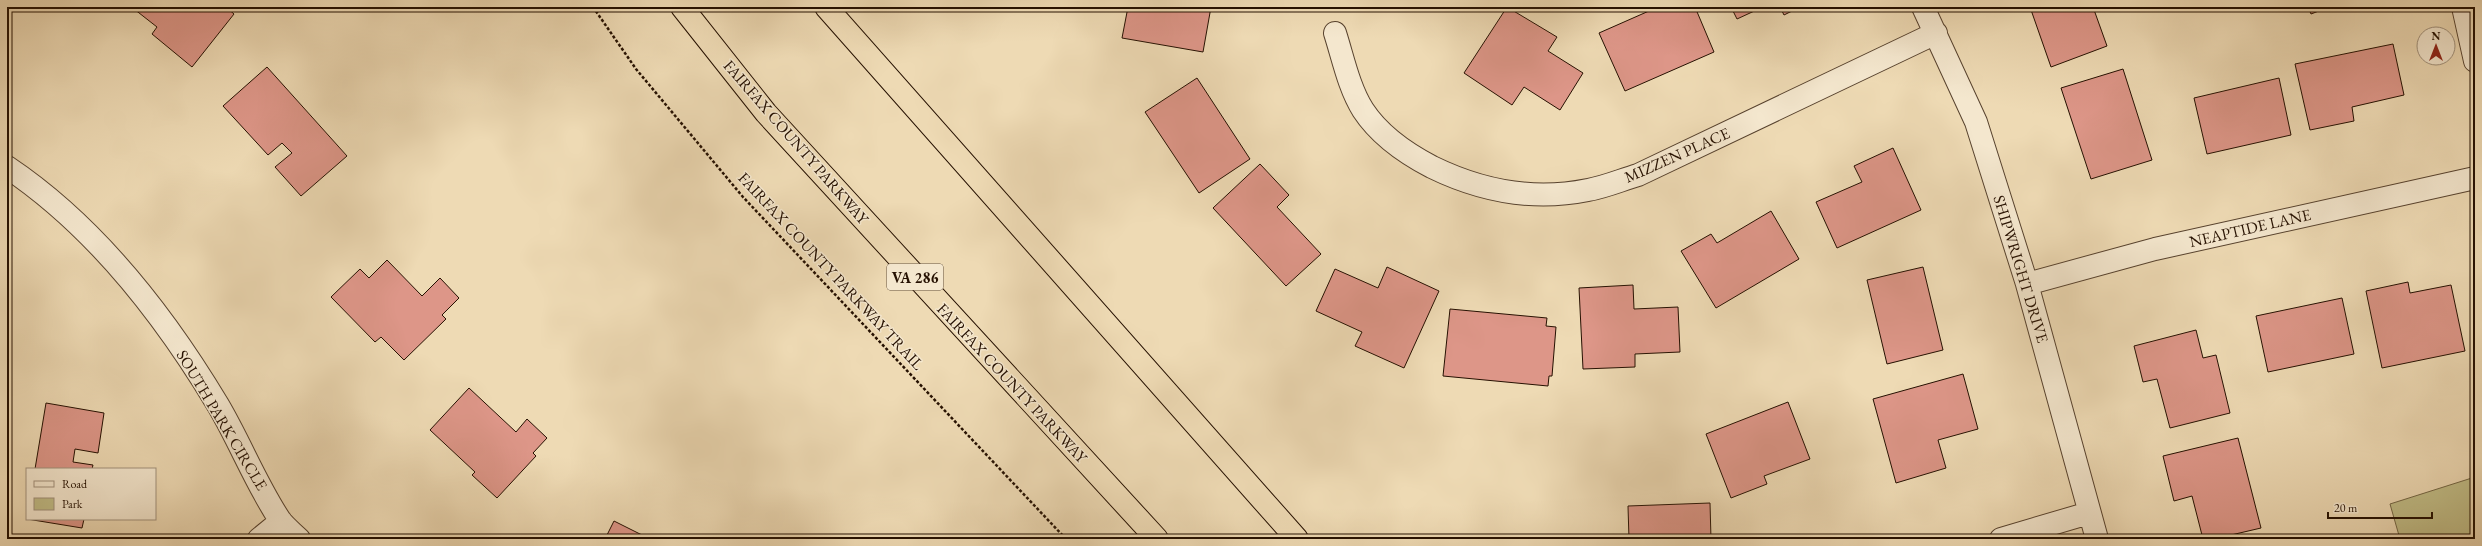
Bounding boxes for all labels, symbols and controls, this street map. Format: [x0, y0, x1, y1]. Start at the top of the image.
north arrow [2416, 26, 2456, 66]
text: N [2432, 29, 2441, 43]
street label: FAIRFAX COUNTY PARKWAY [719, 55, 874, 229]
street label: MIZZEN PLACE [1621, 122, 1733, 188]
street label: FAIRFAX COUNTY PARKWAY TRAIL [734, 168, 929, 375]
street label: SHIPWRIGHT DRIVE [1989, 193, 2053, 345]
street label: NEAPTIDE LANE [2187, 204, 2313, 252]
road number: VA 286 [887, 264, 943, 290]
street label: FAIRFAX COUNTY PARKWAY [932, 299, 1092, 468]
street label: SOUTH PARK CIRCLE [172, 346, 272, 494]
legend [26, 468, 156, 520]
text: Road [62, 476, 88, 492]
scale bar [2328, 494, 2432, 520]
text: Park [62, 496, 83, 512]
text: 20 m [2334, 500, 2358, 516]

